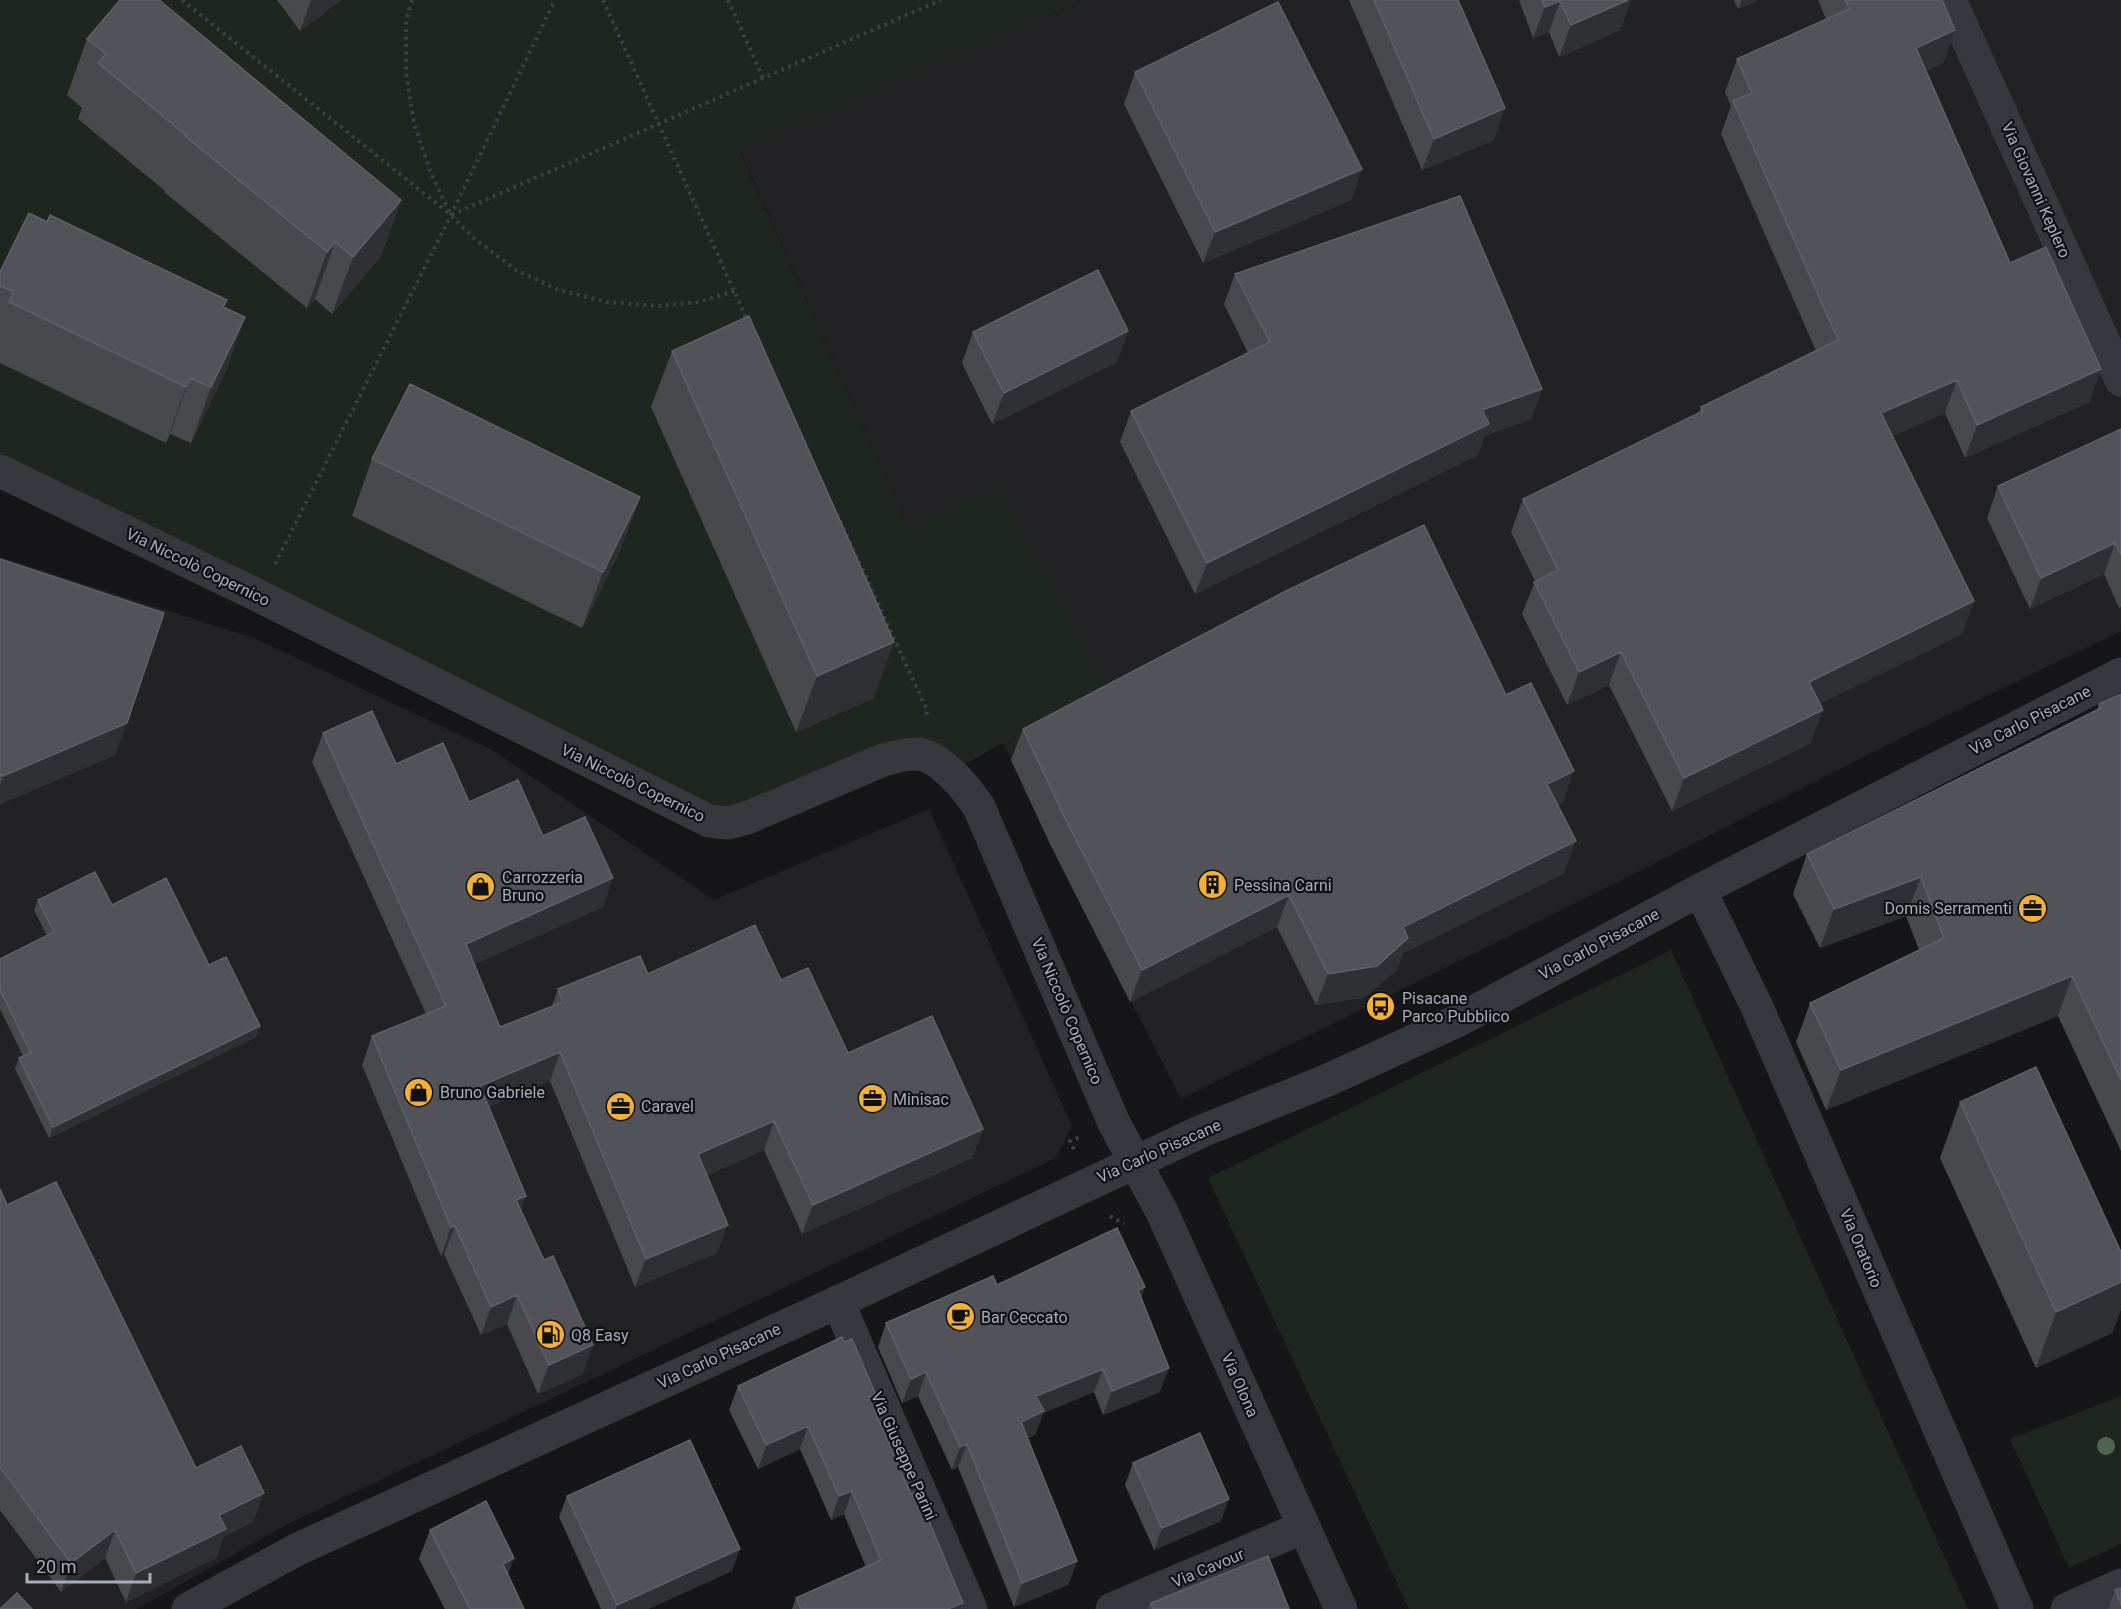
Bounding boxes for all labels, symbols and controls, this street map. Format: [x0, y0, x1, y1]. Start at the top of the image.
street label: Via Giovanni Keplero [1998, 119, 2074, 261]
street label: Via Niccolò Copernico [123, 524, 273, 610]
street label: Via Carlo Pisacane [1966, 681, 2094, 759]
street label: Via Niccolò Copernico [558, 740, 708, 826]
place label: Carrozzeria Bruno [502, 868, 583, 905]
building icon: Pessina Carni [1197, 869, 1229, 901]
shop icon: Carrozzeria Bruno [465, 870, 497, 902]
place label: Pessina Carni [1234, 876, 1332, 895]
office icon: Domis Serramenti [2017, 892, 2049, 924]
place label: Domis Serramenti [1885, 899, 2012, 918]
street label: Via Carlo Pisacane [1536, 904, 1662, 984]
street label: Via Niccolò Copernico [1027, 935, 1107, 1087]
place label: Pisacane Parco Pubblico [1402, 989, 1510, 1026]
bus stop icon: Pisacane Parco Pubblico [1365, 991, 1397, 1023]
shop icon: Bruno Gabriele [403, 1076, 435, 1108]
place label: Bruno Gabriele [440, 1083, 545, 1102]
office icon: Minisac [856, 1083, 888, 1115]
office icon: Caravel [604, 1090, 636, 1122]
place label: Minisac [893, 1090, 949, 1109]
place label: Caravel [641, 1097, 694, 1116]
street label: Via Carlo Pisacane [1094, 1115, 1224, 1187]
street label: Via Oratorio [1836, 1206, 1886, 1290]
cafe icon: Bar Ceccato [944, 1301, 976, 1333]
place label: Bar Ceccato [981, 1308, 1068, 1327]
fuel station icon: Q8 Easy [534, 1319, 566, 1351]
street label: Via Carlo Pisacane [654, 1319, 784, 1393]
place label: Q8 Easy [571, 1326, 629, 1345]
street label: Via Olona [1217, 1350, 1263, 1420]
street label: Via Giuseppe Parini [867, 1389, 941, 1523]
street label: Via Cavour [1169, 1544, 1248, 1592]
scale bar [27, 1546, 150, 1584]
text: 20 m [36, 1556, 76, 1577]

